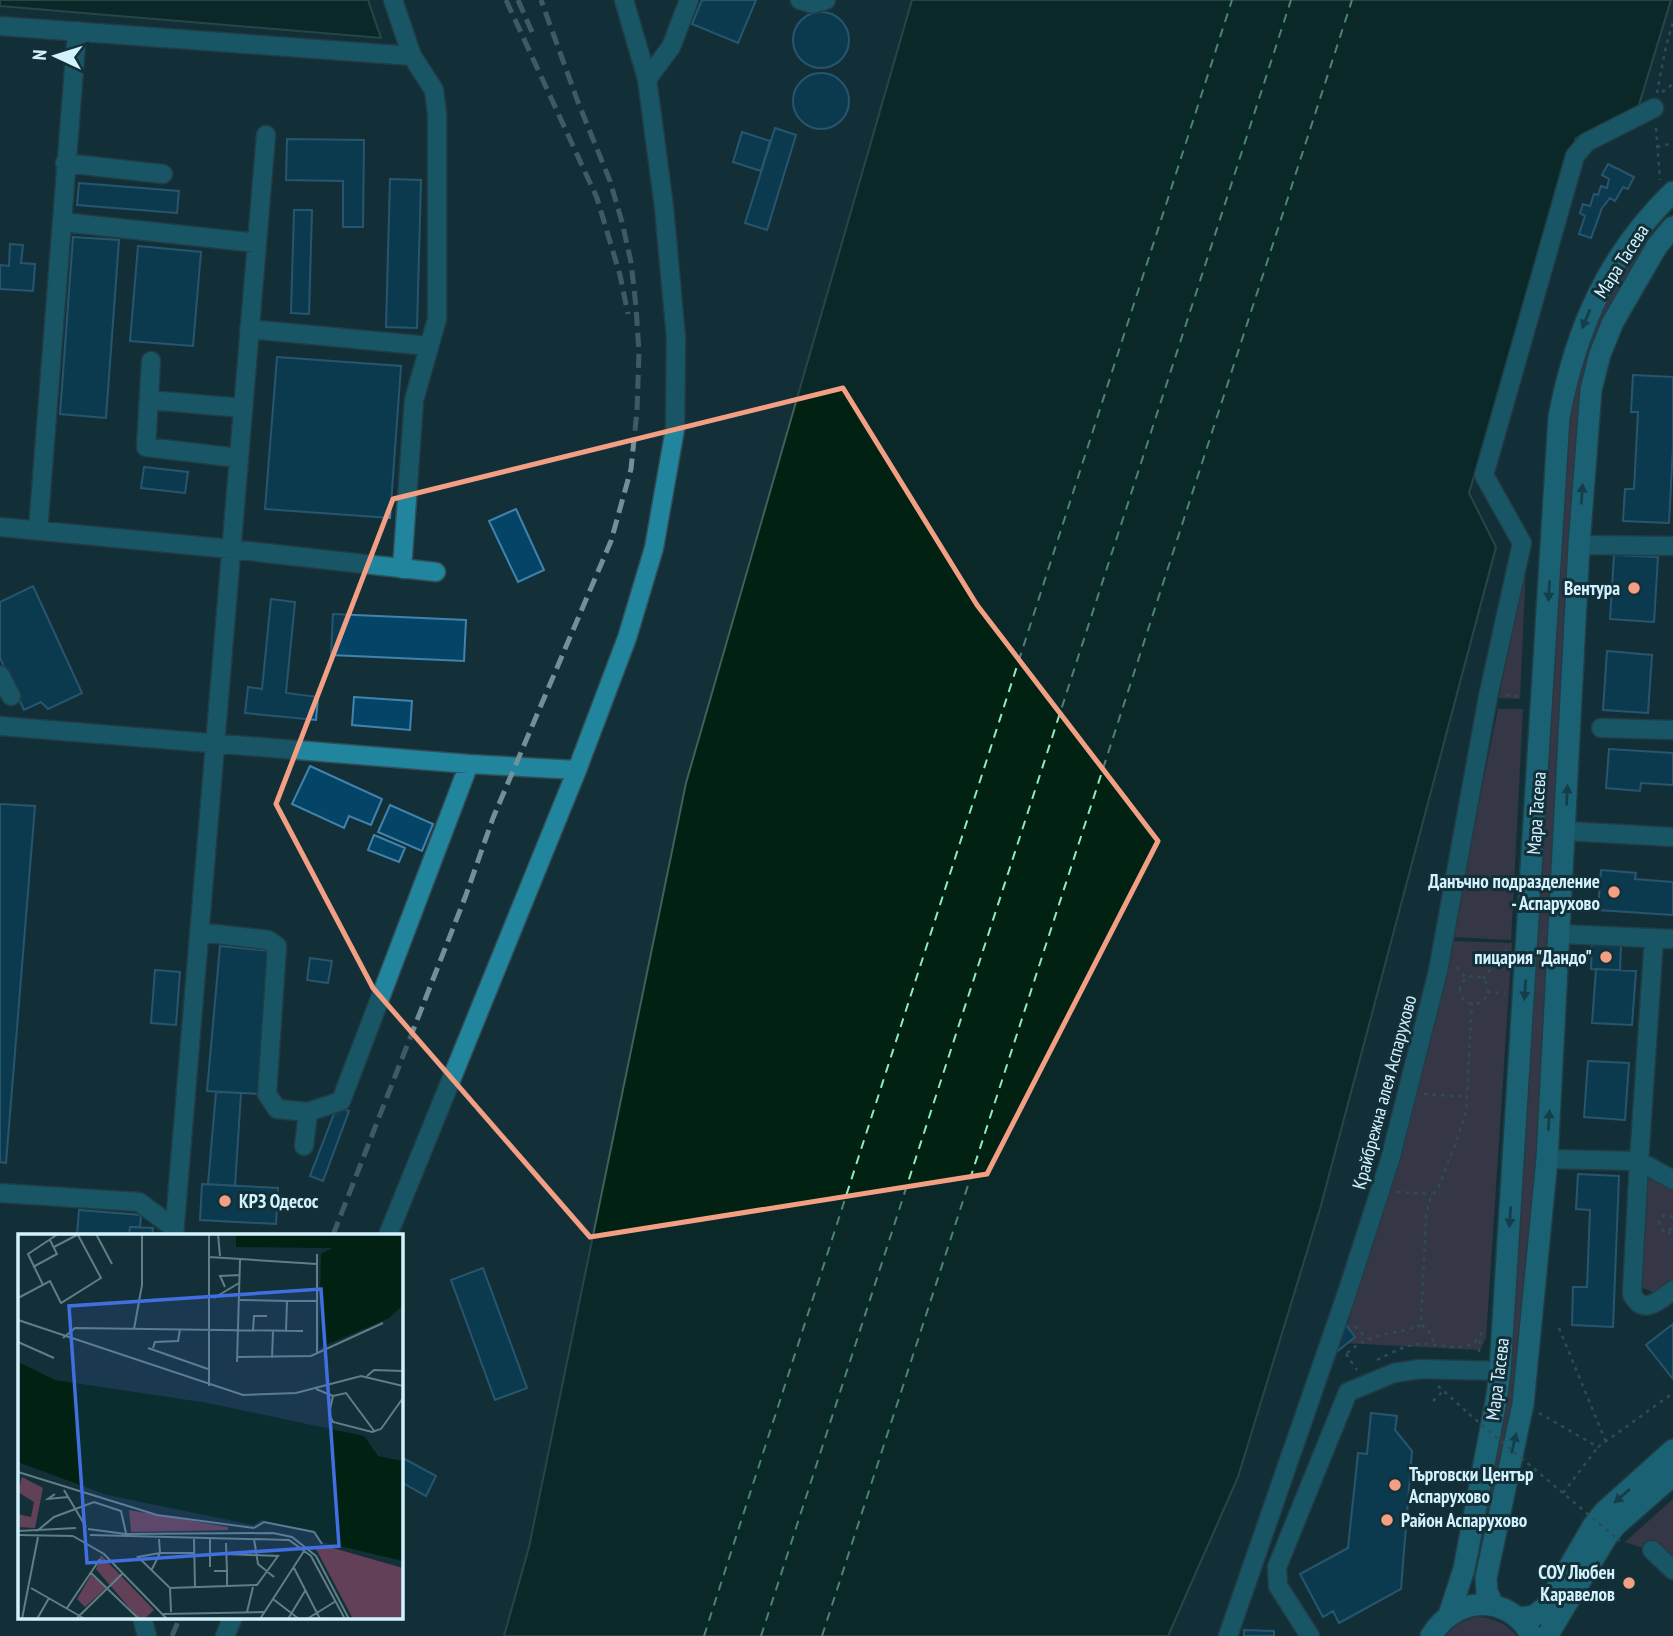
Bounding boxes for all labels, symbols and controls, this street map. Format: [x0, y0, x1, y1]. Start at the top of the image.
north arrow [21, 21, 91, 91]
text: N [27, 49, 51, 61]
street label: Мара Тасева [1588, 220, 1654, 302]
one-way arrow [1581, 309, 1592, 330]
one-way arrow [1577, 483, 1588, 505]
place label: Вентура [1564, 576, 1620, 600]
marker: Вентура [1626, 580, 1642, 596]
one-way arrow [1544, 581, 1555, 603]
street label: Мара Тасева [1521, 771, 1551, 855]
one-way arrow [1562, 784, 1573, 806]
place label: Данъчно подразделение - Аспарухово [1428, 869, 1600, 915]
marker: Данъчно подразделение - Аспарухово [1606, 884, 1622, 900]
place label: пицария "Дандо" [1474, 945, 1592, 969]
marker: пицария "Дандо" [1598, 949, 1614, 965]
one-way arrow [1519, 979, 1530, 1001]
street label: Крайбрежна алея Аспарухово [1347, 992, 1421, 1192]
one-way arrow [1544, 1109, 1555, 1131]
place label: КРЗ Одесос [239, 1189, 319, 1213]
marker: КРЗ Одесос [217, 1193, 233, 1209]
one-way arrow [1504, 1206, 1515, 1228]
inset map [18, 1234, 402, 1618]
street label: Мара Тасева [1480, 1336, 1514, 1422]
one-way arrow [1509, 1432, 1520, 1454]
place label: Търговски Център Аспарухово [1408, 1462, 1534, 1508]
marker: Търговски Център Аспарухово [1387, 1477, 1403, 1493]
one-way arrow [1614, 1488, 1631, 1503]
place label: Район Аспарухово [1401, 1508, 1527, 1532]
marker: Район Аспарухово [1379, 1512, 1395, 1528]
place label: СОУ Любен Каравелов [1538, 1560, 1615, 1606]
marker: СОУ Любен Каравелов [1621, 1575, 1637, 1591]

